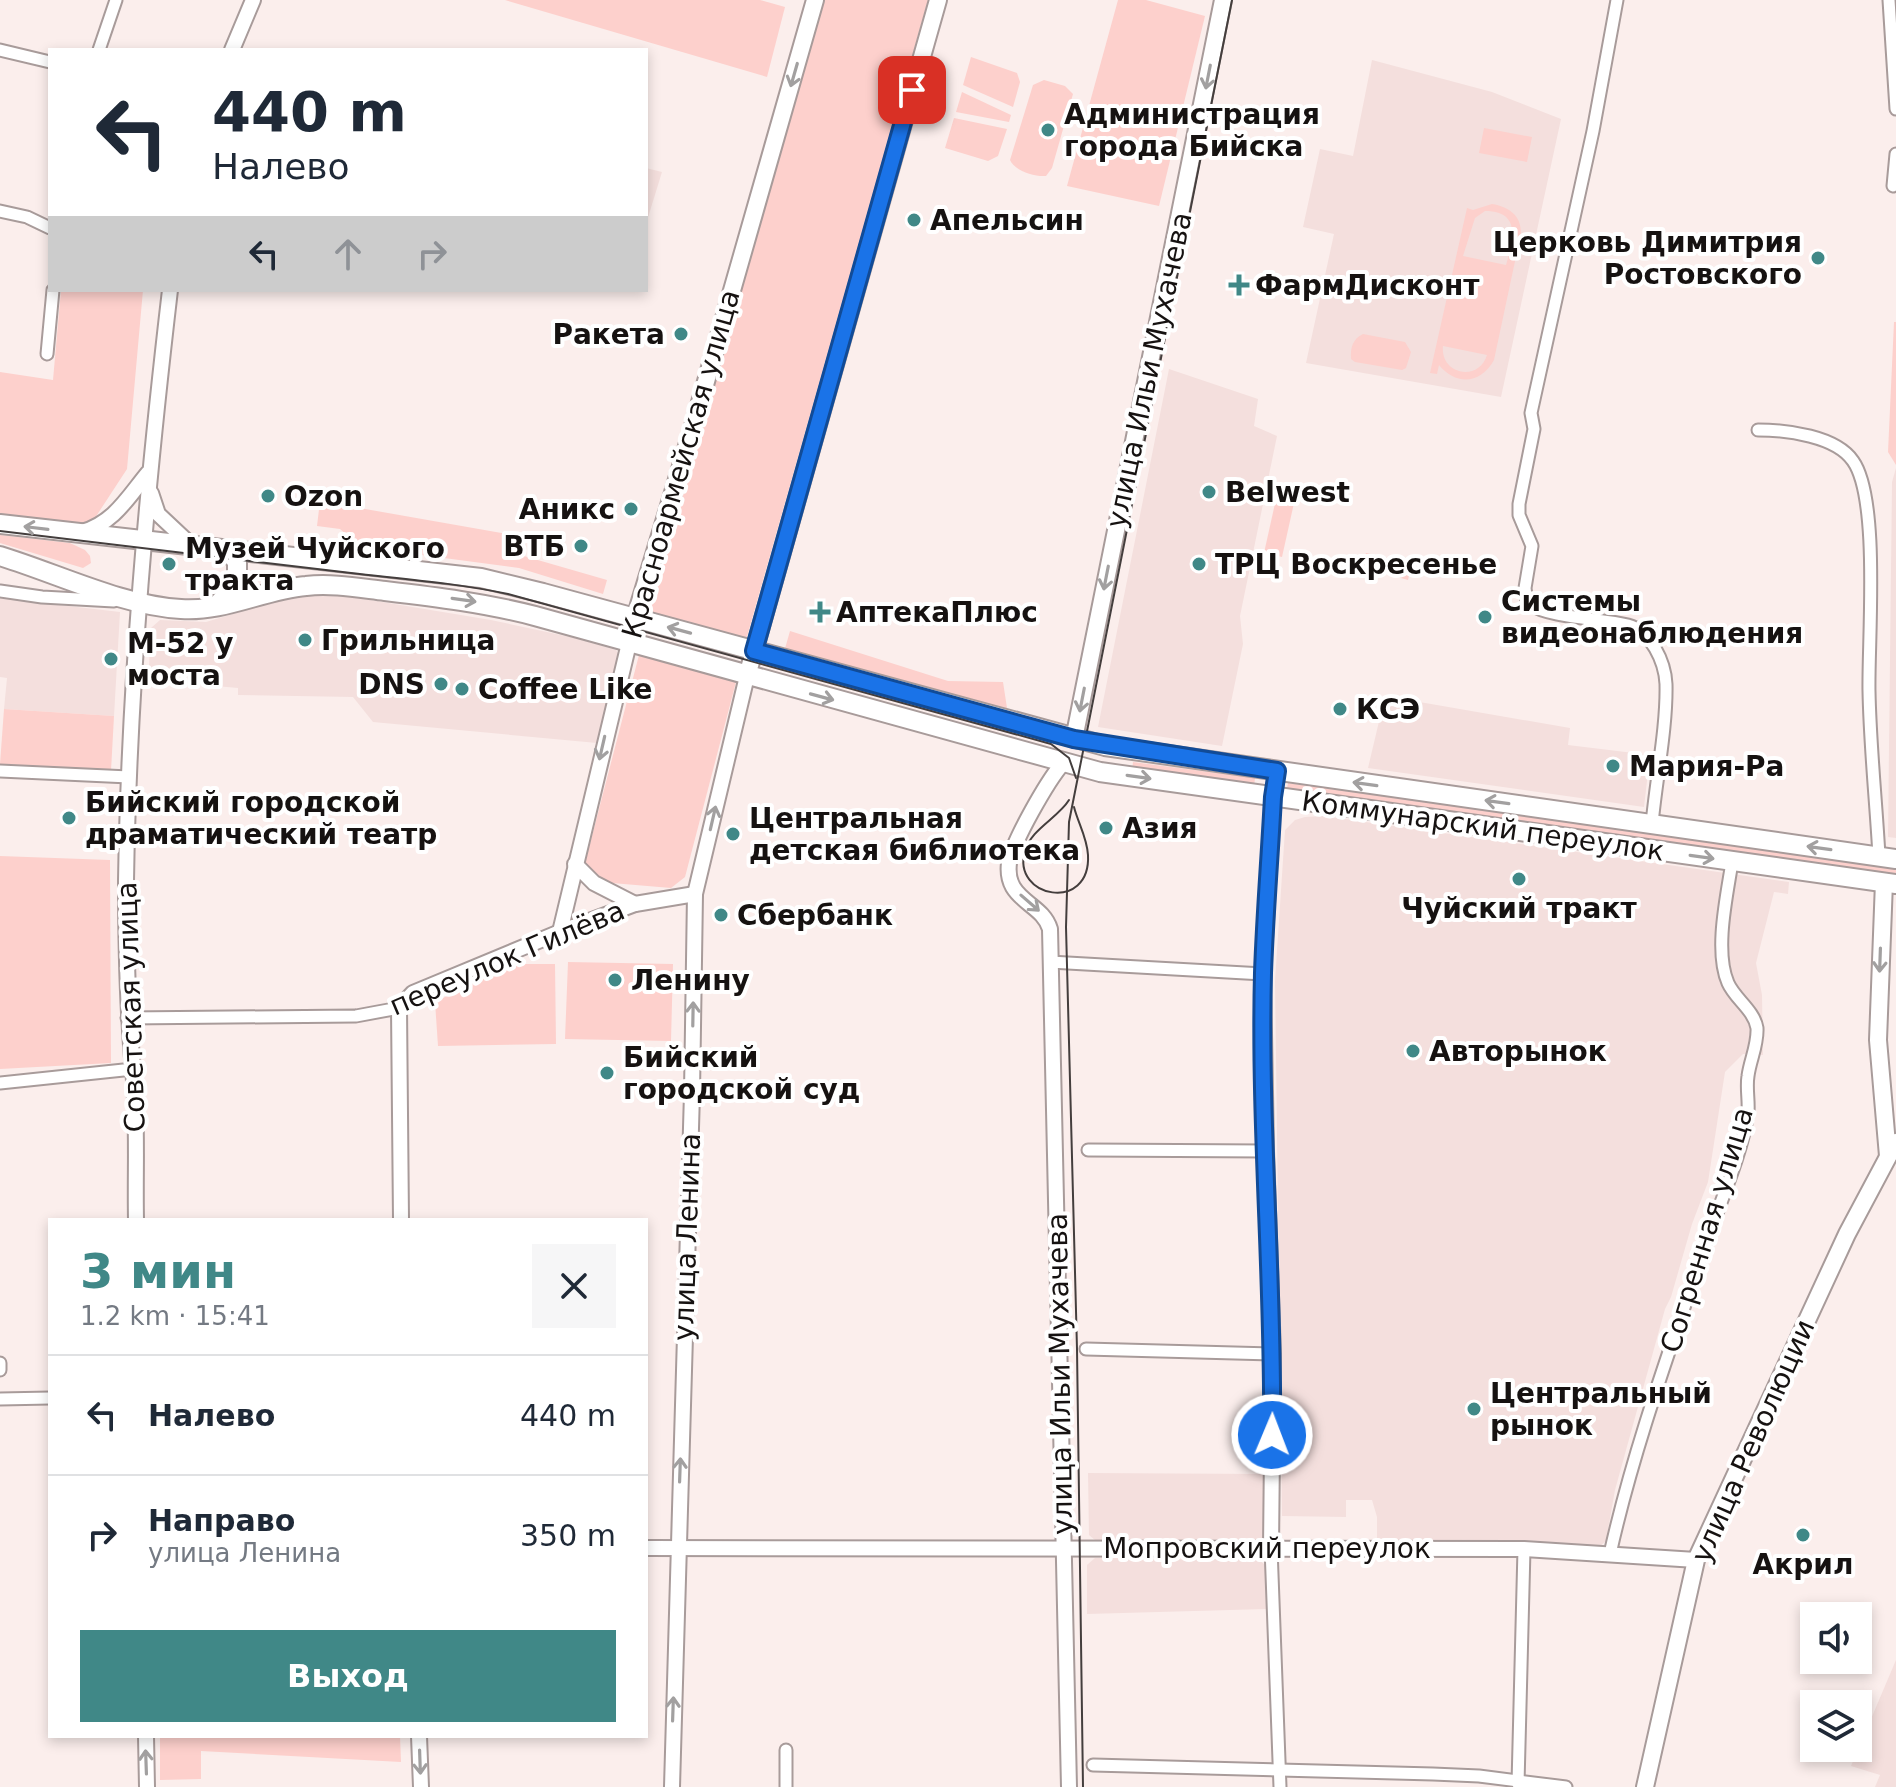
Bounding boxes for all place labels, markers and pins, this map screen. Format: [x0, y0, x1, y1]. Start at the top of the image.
pin [878, 56, 946, 124]
place label: Администрация города Бийска [1064, 98, 1320, 163]
marker: Администрация города Бийска [1039, 121, 1057, 139]
place label: Апельсин [930, 204, 1084, 237]
marker: Апельсин [905, 211, 923, 229]
place label: Церковь Димитрия Ростовского [1493, 226, 1802, 291]
marker: Церковь Димитрия Ростовского [1809, 249, 1827, 267]
place label: ФармДисконт [1255, 269, 1480, 302]
marker: ФармДисконт [1230, 276, 1248, 294]
place label: Ракета [552, 318, 665, 351]
marker: Ракета [672, 325, 690, 343]
place label: Belwest [1225, 476, 1350, 509]
place label: Ozon [284, 480, 363, 513]
marker: Belwest [1200, 483, 1218, 501]
marker: Ozon [259, 487, 277, 505]
place label: Аникс [519, 493, 615, 526]
marker: Аникс [622, 500, 640, 518]
place label: ВТБ [503, 530, 565, 563]
place label: Музей Чуйского тракта [185, 532, 445, 597]
marker: ВТБ [572, 537, 590, 555]
place label: ТРЦ Воскресенье [1215, 548, 1497, 581]
marker: Музей Чуйского тракта [160, 555, 178, 573]
marker: ТРЦ Воскресенье [1190, 555, 1208, 573]
place label: Системы видеонаблюдения [1501, 585, 1803, 650]
place label: АптекаПлюс [836, 596, 1038, 629]
marker: АптекаПлюс [811, 603, 829, 621]
marker: Системы видеонаблюдения [1476, 608, 1494, 626]
place label: Грильница [321, 624, 495, 657]
place label: М-52 у моста [127, 627, 233, 692]
marker: Грильница [296, 631, 314, 649]
marker: М-52 у моста [102, 650, 120, 668]
place label: DNS [358, 668, 425, 701]
place label: Coffee Like [478, 673, 653, 706]
marker: DNS [432, 675, 450, 693]
marker: Coffee Like [453, 680, 471, 698]
place label: КСЭ [1356, 693, 1420, 726]
marker: КСЭ [1331, 700, 1349, 718]
place label: Мария-Ра [1629, 750, 1784, 783]
marker: Мария-Ра [1604, 757, 1622, 775]
place label: Бийский городской драматический театр [85, 786, 437, 851]
place label: Центральная детская библиотека [749, 802, 1080, 867]
marker: Бийский городской драматический театр [60, 809, 78, 827]
place label: Азия [1122, 812, 1198, 845]
marker: Азия [1097, 819, 1115, 837]
marker: Центральная детская библиотека [724, 825, 742, 843]
marker: Чуйский тракт [1510, 870, 1528, 888]
place label: Чуйский тракт [1401, 892, 1638, 925]
place label: Сбербанк [737, 899, 893, 932]
marker: Сбербанк [712, 906, 730, 924]
place label: Ленину [631, 964, 750, 997]
marker: Ленину [606, 971, 624, 989]
place label: Авторынок [1429, 1035, 1607, 1068]
place label: Бийский городской суд [623, 1041, 860, 1106]
marker: Авторынок [1404, 1042, 1422, 1060]
marker: Бийский городской суд [598, 1064, 616, 1082]
place label: Центральный рынок [1490, 1377, 1712, 1442]
marker: Центральный рынок [1465, 1400, 1483, 1418]
marker: Акрил [1794, 1526, 1812, 1544]
place label: Акрил [1753, 1548, 1853, 1581]

